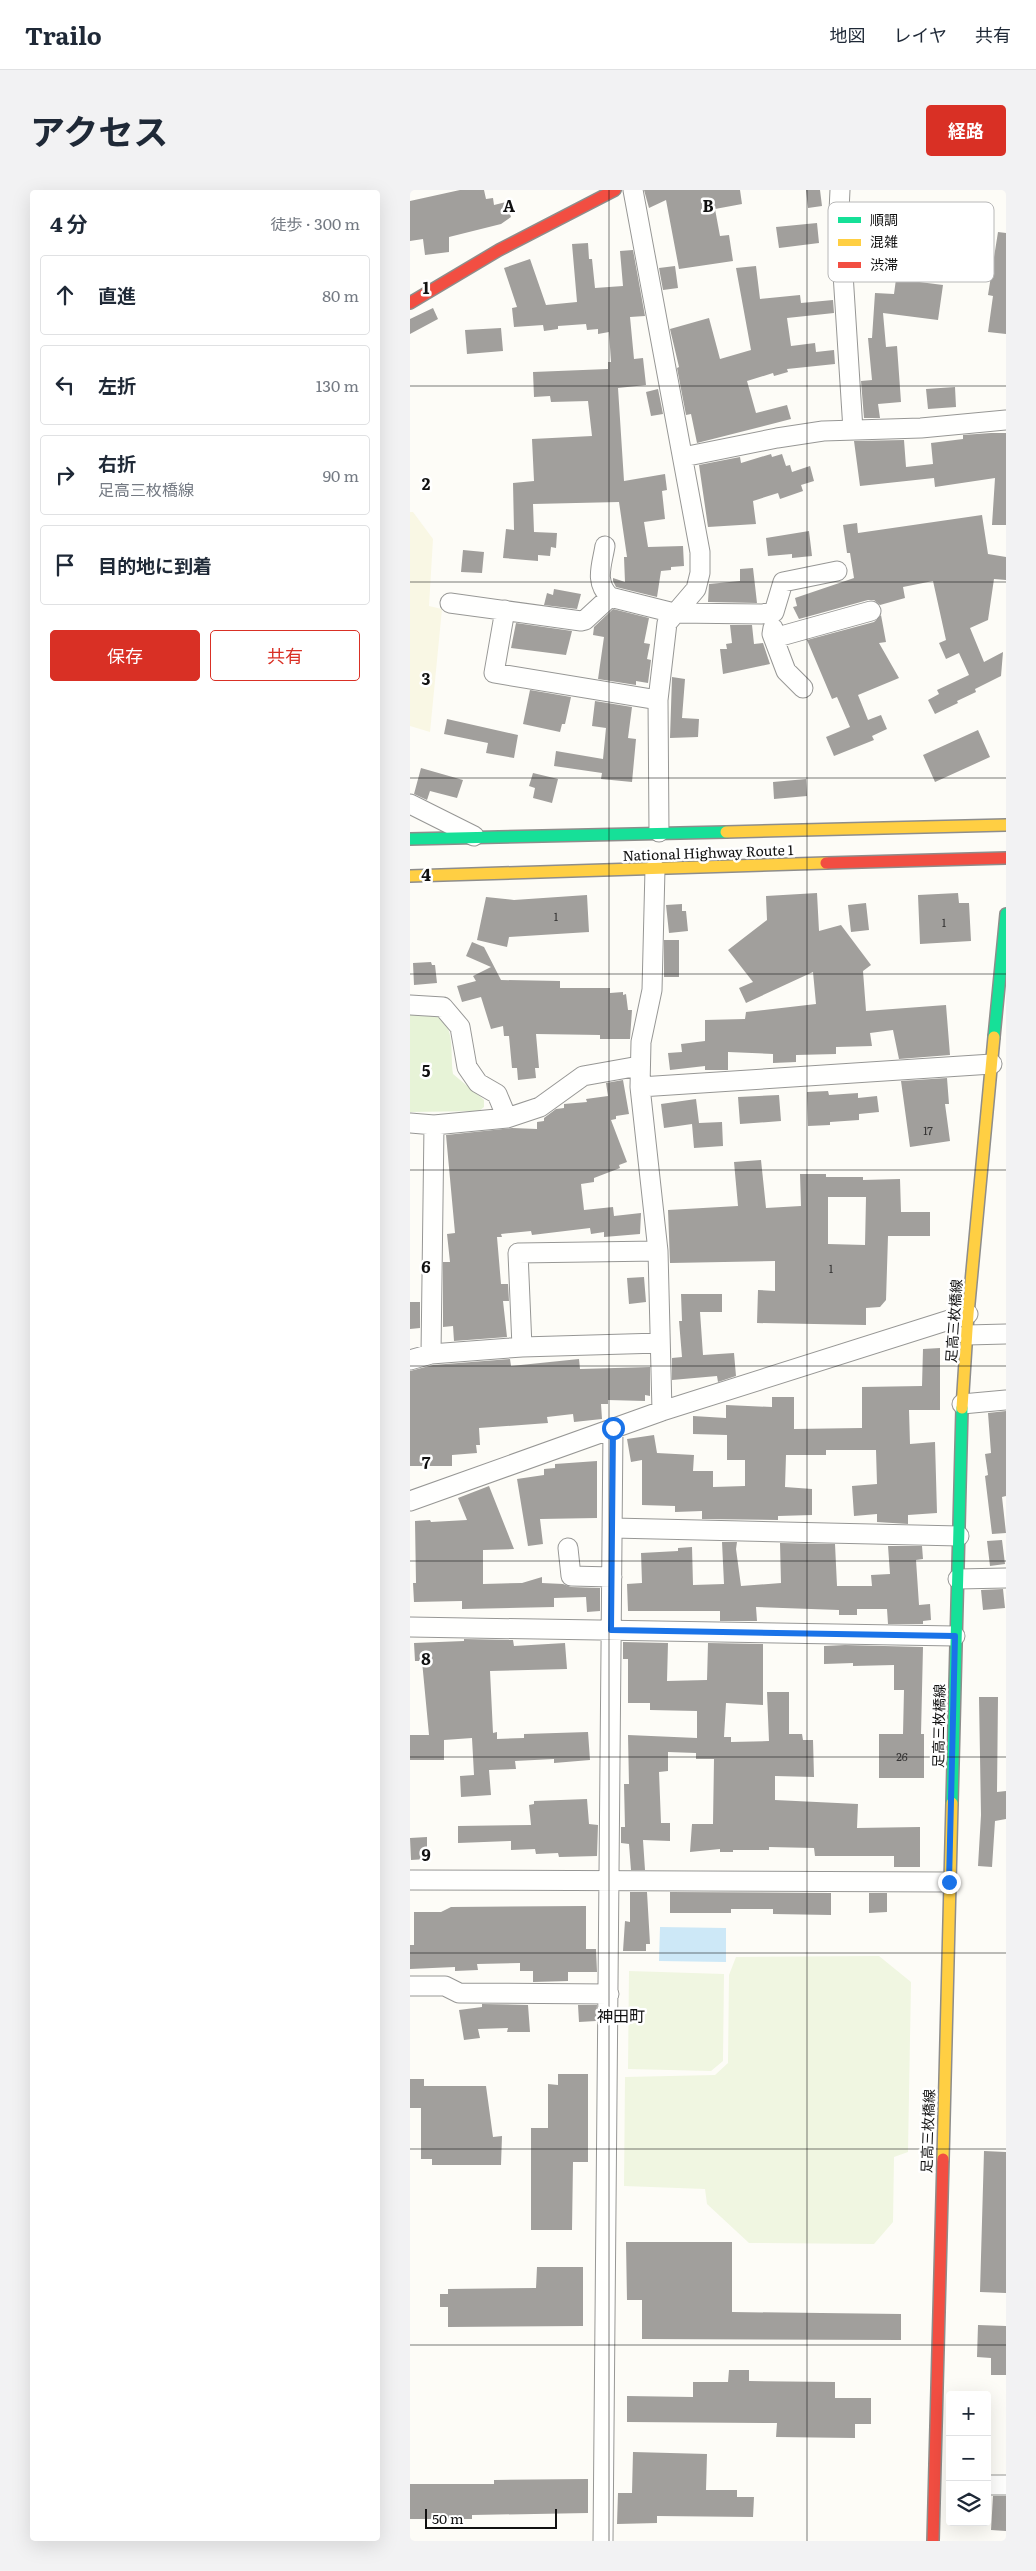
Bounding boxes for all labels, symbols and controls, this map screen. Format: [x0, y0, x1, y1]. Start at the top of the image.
text: Trailo [25, 17, 102, 52]
text: 地図 [830, 21, 866, 48]
text: レイヤ [894, 21, 947, 48]
text: 共有 [975, 21, 1011, 48]
text: アクセス [30, 104, 168, 156]
button: 経路 [926, 105, 1006, 156]
text: A [503, 193, 515, 217]
text: B [702, 193, 714, 217]
legend [828, 202, 994, 282]
text: 4 分 [50, 207, 88, 238]
text: 順調 [870, 209, 898, 229]
text: 徒歩 · 300 m [270, 211, 360, 235]
text: 混雑 [870, 231, 898, 251]
text: 渋滞 [870, 254, 898, 274]
text: 1 [423, 275, 430, 299]
icon: ahead [51, 281, 79, 309]
text: 直進 [98, 281, 136, 309]
text: 80 m [322, 283, 359, 307]
icon: left [51, 371, 79, 399]
text: 左折 [98, 371, 136, 399]
text: 130 m [316, 373, 359, 397]
text: 右折 [98, 449, 136, 477]
icon: right [51, 461, 79, 489]
text: 90 m [323, 463, 359, 487]
text: 2 [422, 471, 431, 495]
text: 足高三枚橋線 [98, 477, 194, 501]
icon: arrive [51, 551, 79, 579]
text: 目的地に到着 [98, 551, 212, 579]
button: 保存 [50, 630, 200, 681]
button: 共有 [210, 630, 360, 681]
text: 3 [422, 666, 431, 690]
street label: National Highway Route 1 [622, 839, 794, 865]
text: 4 [421, 862, 431, 886]
house number: 1 [554, 908, 559, 924]
house number: 1 [942, 914, 947, 930]
text: 5 [422, 1058, 431, 1082]
house number: 17 [923, 1122, 933, 1138]
text: 6 [421, 1254, 431, 1278]
house number: 1 [829, 1260, 834, 1276]
street label: 足高三枚橋線 [940, 1278, 966, 1364]
route start [602, 1417, 625, 1440]
text: 7 [422, 1450, 431, 1474]
text: 8 [421, 1646, 431, 1670]
street label: 足高三枚橋線 [927, 1684, 949, 1768]
house number: 26 [896, 1748, 908, 1764]
text: 9 [421, 1842, 431, 1866]
route end [938, 1871, 961, 1894]
district label: 神田町 [597, 2003, 645, 2027]
street label: 足高三枚橋線 [916, 2089, 938, 2173]
map controls [946, 2391, 991, 2526]
button: + [946, 2391, 991, 2436]
button: − [946, 2436, 991, 2481]
button: layers [946, 2481, 991, 2526]
scale bar [425, 2506, 558, 2529]
text: 50 m [432, 2508, 464, 2528]

